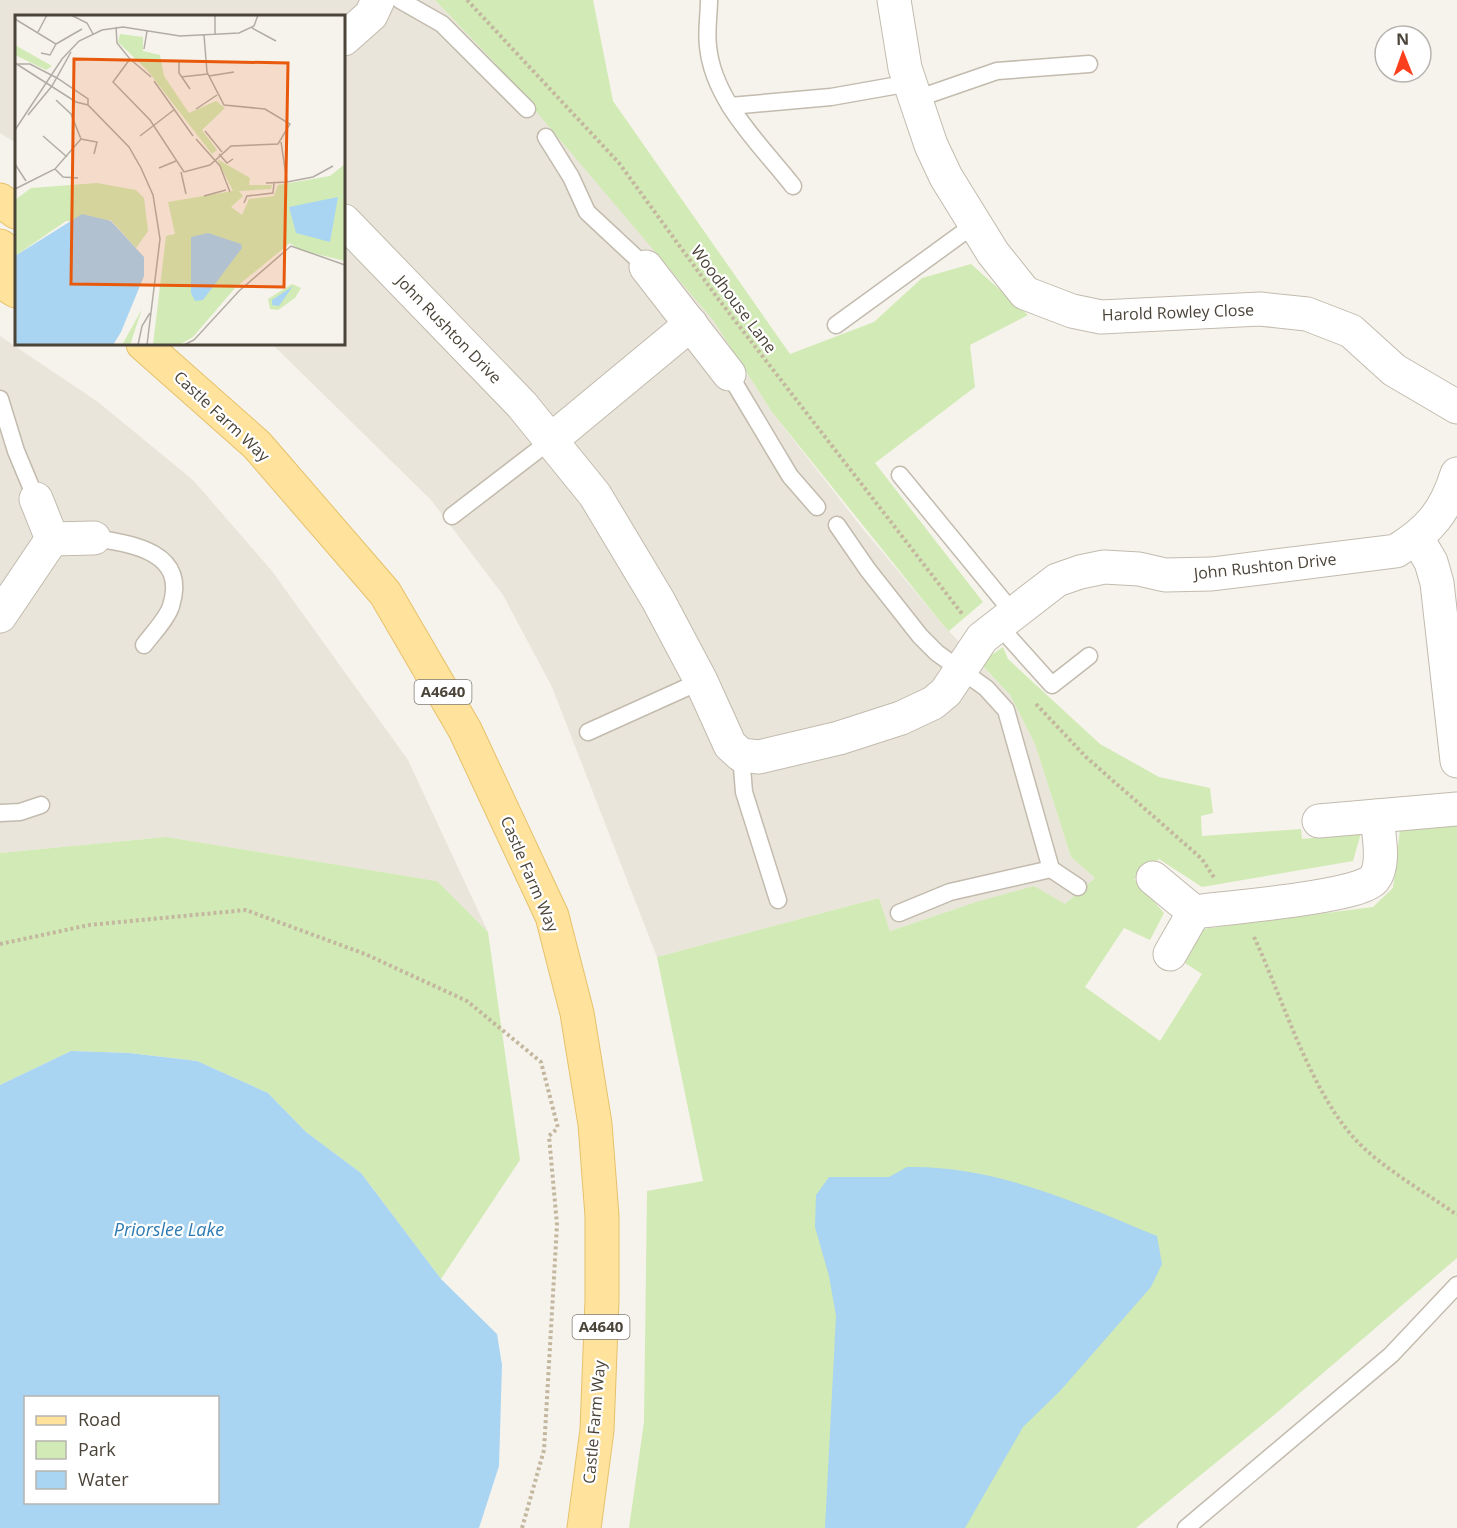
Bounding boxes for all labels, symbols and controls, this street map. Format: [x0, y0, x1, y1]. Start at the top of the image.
inset map [15, 15, 345, 345]
north arrow [1373, 24, 1433, 84]
text: N [1396, 28, 1409, 50]
street label: Woodhouse Lane [686, 241, 782, 357]
street label: John Rushton Drive [390, 268, 507, 388]
street label: Harold Rowley Close [1102, 298, 1254, 326]
street label: Castle Farm Way [169, 366, 275, 467]
street label: John Rushton Drive [1191, 548, 1337, 585]
road number: A4640 [414, 680, 472, 704]
street label: Castle Farm Way [496, 813, 565, 936]
water label: Priorslee Lake [114, 1217, 224, 1241]
road number: A4640 [572, 1315, 630, 1339]
street label: Castle Farm Way [578, 1358, 610, 1485]
legend [24, 1396, 219, 1504]
text: Road [78, 1407, 121, 1431]
text: Park [78, 1437, 116, 1461]
text: Water [78, 1467, 129, 1491]

